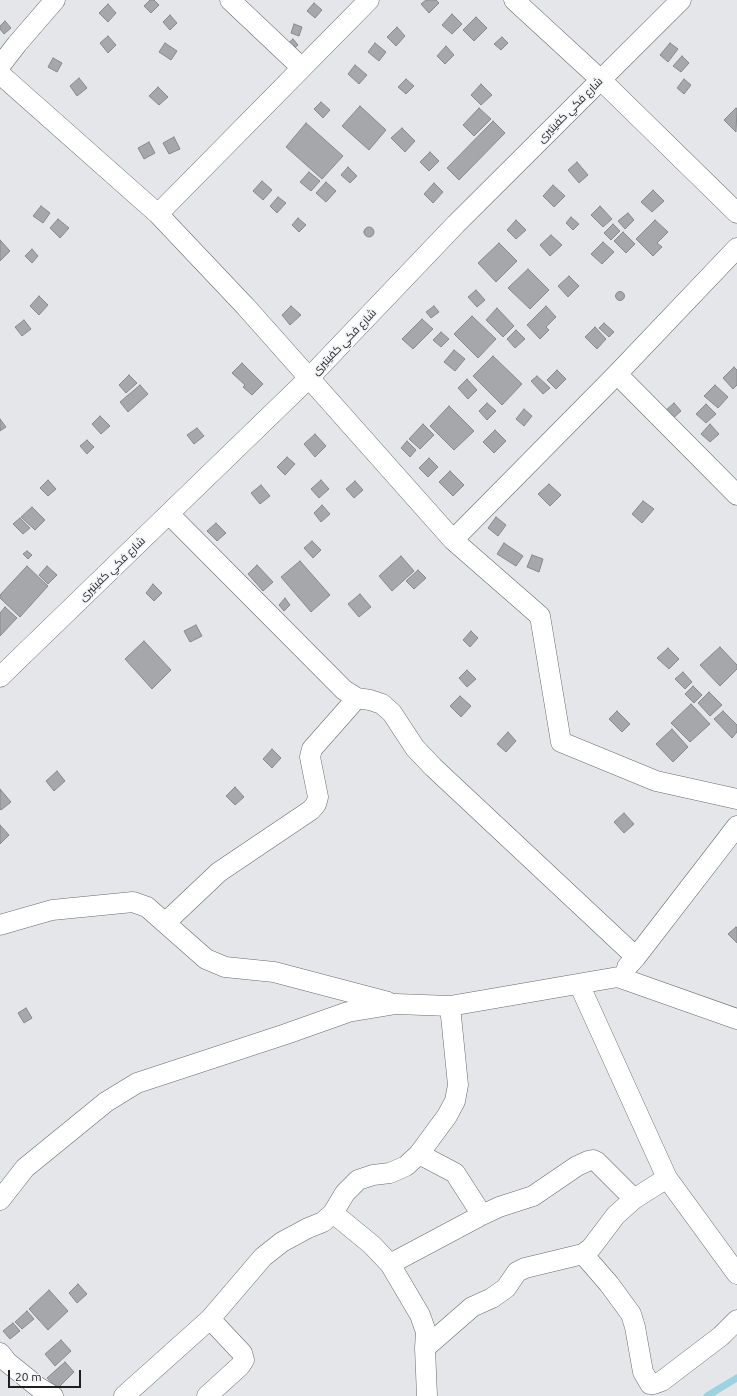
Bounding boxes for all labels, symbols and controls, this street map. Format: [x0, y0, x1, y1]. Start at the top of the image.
street label: شارع فكي كفيتيرى [535, 75, 605, 145]
street label: شارع فكي كفيتيرى [309, 306, 379, 378]
street label: شارع فكي كفيتيرى [76, 534, 148, 604]
scale bar [10, 1362, 83, 1388]
text: 20 m [15, 1370, 42, 1383]

